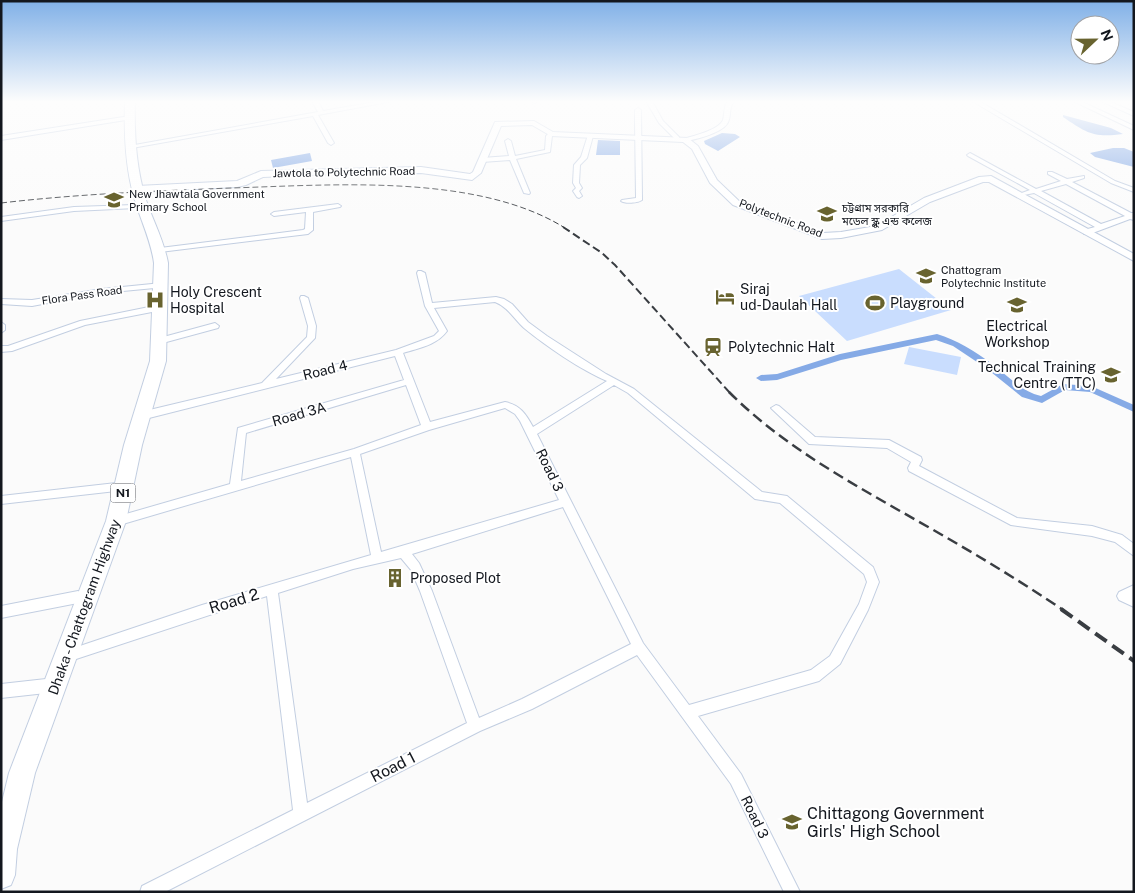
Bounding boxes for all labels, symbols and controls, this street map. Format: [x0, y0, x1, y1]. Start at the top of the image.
north arrow [1070, 15, 1120, 65]
text: N [1098, 27, 1117, 43]
street label: Jawtola to Polytechnic Road [273, 165, 415, 179]
place label: New Jhawtala Government Primary School [129, 188, 265, 213]
school or university icon: New Jhawtala Government Primary School [103, 189, 125, 211]
street label: Polytechnic Road [738, 197, 824, 239]
place label: চট্টগ্রাম সরকারি মডেল স্কুল এন্ড কলেজ [841, 202, 933, 228]
school or university icon: চট্টগ্রাম সরকারি মডেল স্কুল এন্ড কলেজ [816, 203, 838, 225]
place label: Chattogram Polytechnic Institute [941, 264, 1046, 289]
school or university icon: Chattogram Polytechnic Institute [915, 265, 937, 287]
place label: Siraj ud-Daulah Hall [740, 281, 838, 313]
street label: Flora Pass Road [41, 283, 123, 307]
place label: Holy Crescent Hospital [170, 284, 262, 316]
hotel icon: Siraj ud-Daulah Hall [714, 286, 736, 308]
hospital icon: Holy Crescent Hospital [144, 289, 166, 311]
sports icon: Playground [864, 292, 886, 314]
school or university icon: Electrical Workshop [1006, 294, 1028, 316]
place label: Playground [890, 295, 964, 311]
place label: Electrical Workshop [984, 318, 1050, 350]
station icon: Polytechnic Halt [702, 336, 724, 358]
place label: Polytechnic Halt [728, 339, 835, 355]
street label: Road 4 [301, 357, 349, 383]
place label: Technical Training Centre (TTC) [978, 359, 1096, 391]
school or university icon: Technical Training Centre (TTC) [1100, 364, 1122, 386]
street label: Road 3A [270, 399, 328, 429]
street label: Road 3 [533, 446, 567, 494]
road number: N1 [110, 483, 136, 502]
street label: Dhaka - Chattogram Highway [45, 516, 123, 697]
building icon: Proposed Plot [384, 567, 406, 589]
place label: Proposed Plot [410, 570, 501, 586]
street label: Road 2 [207, 584, 261, 618]
street label: Road 1 [367, 748, 419, 786]
street label: Road 3 [738, 793, 772, 841]
place label: Chittagong Government Girls' High School [807, 804, 985, 841]
school or university icon: Chittagong Government Girls' High School [781, 811, 803, 833]

